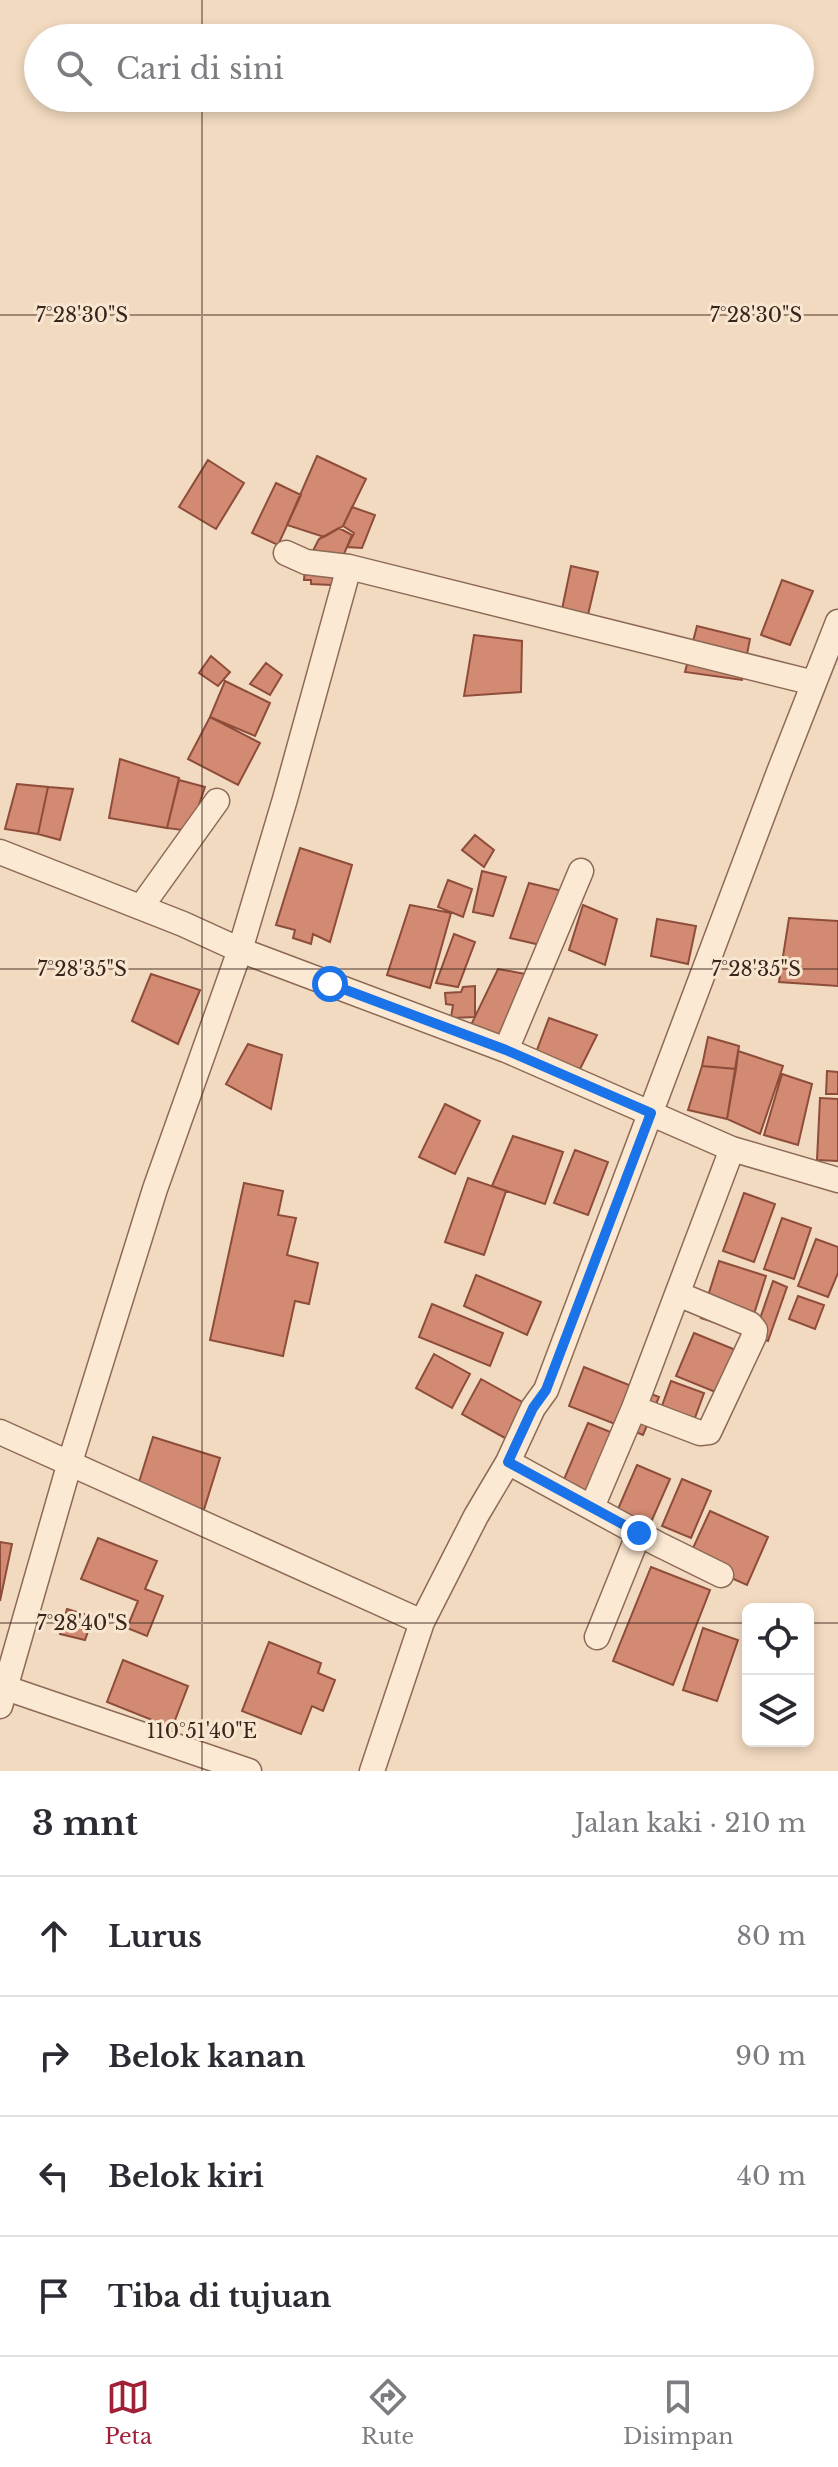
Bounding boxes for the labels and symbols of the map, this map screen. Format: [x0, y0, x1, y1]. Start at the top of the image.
text: 7°28'30"S [36, 303, 128, 327]
text: 7°28'30"S [710, 303, 802, 327]
text: 7°28'35"S [37, 957, 127, 981]
text: 7°28'35"S [711, 957, 801, 981]
route start [312, 966, 348, 1002]
route end [621, 1515, 657, 1551]
text: 7°28'40"S [36, 1611, 128, 1635]
text: 110°51'40"E [147, 1719, 257, 1743]

